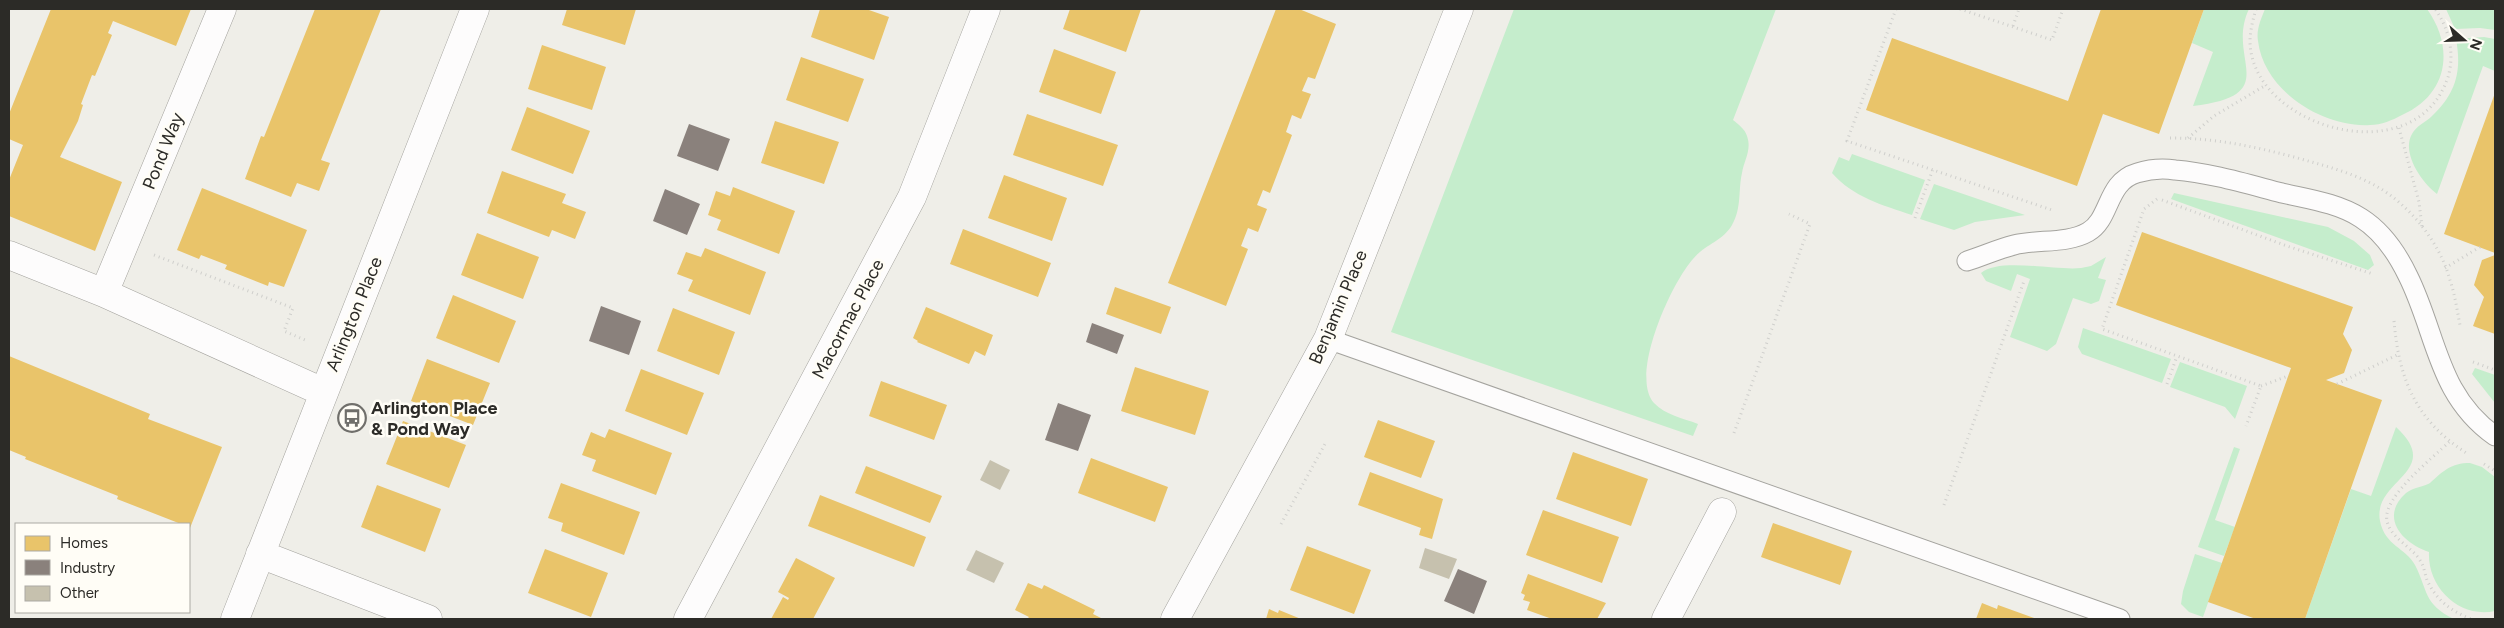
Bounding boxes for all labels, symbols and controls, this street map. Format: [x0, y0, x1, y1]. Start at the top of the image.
north arrow [2439, 15, 2489, 65]
text: N [2466, 36, 2486, 52]
street label: Pond Way [138, 109, 189, 193]
street label: Benjamin Place [1304, 246, 1372, 367]
street label: Arlington Place [321, 253, 387, 375]
street label: Macormac Place [807, 255, 889, 383]
place label: Arlington Place & Pond Way [371, 397, 498, 440]
bus stop icon: Arlington Place & Pond Way [337, 403, 367, 433]
legend [15, 523, 190, 613]
text: Homes [60, 534, 108, 552]
text: Industry [60, 559, 115, 577]
text: Other [60, 584, 99, 602]

